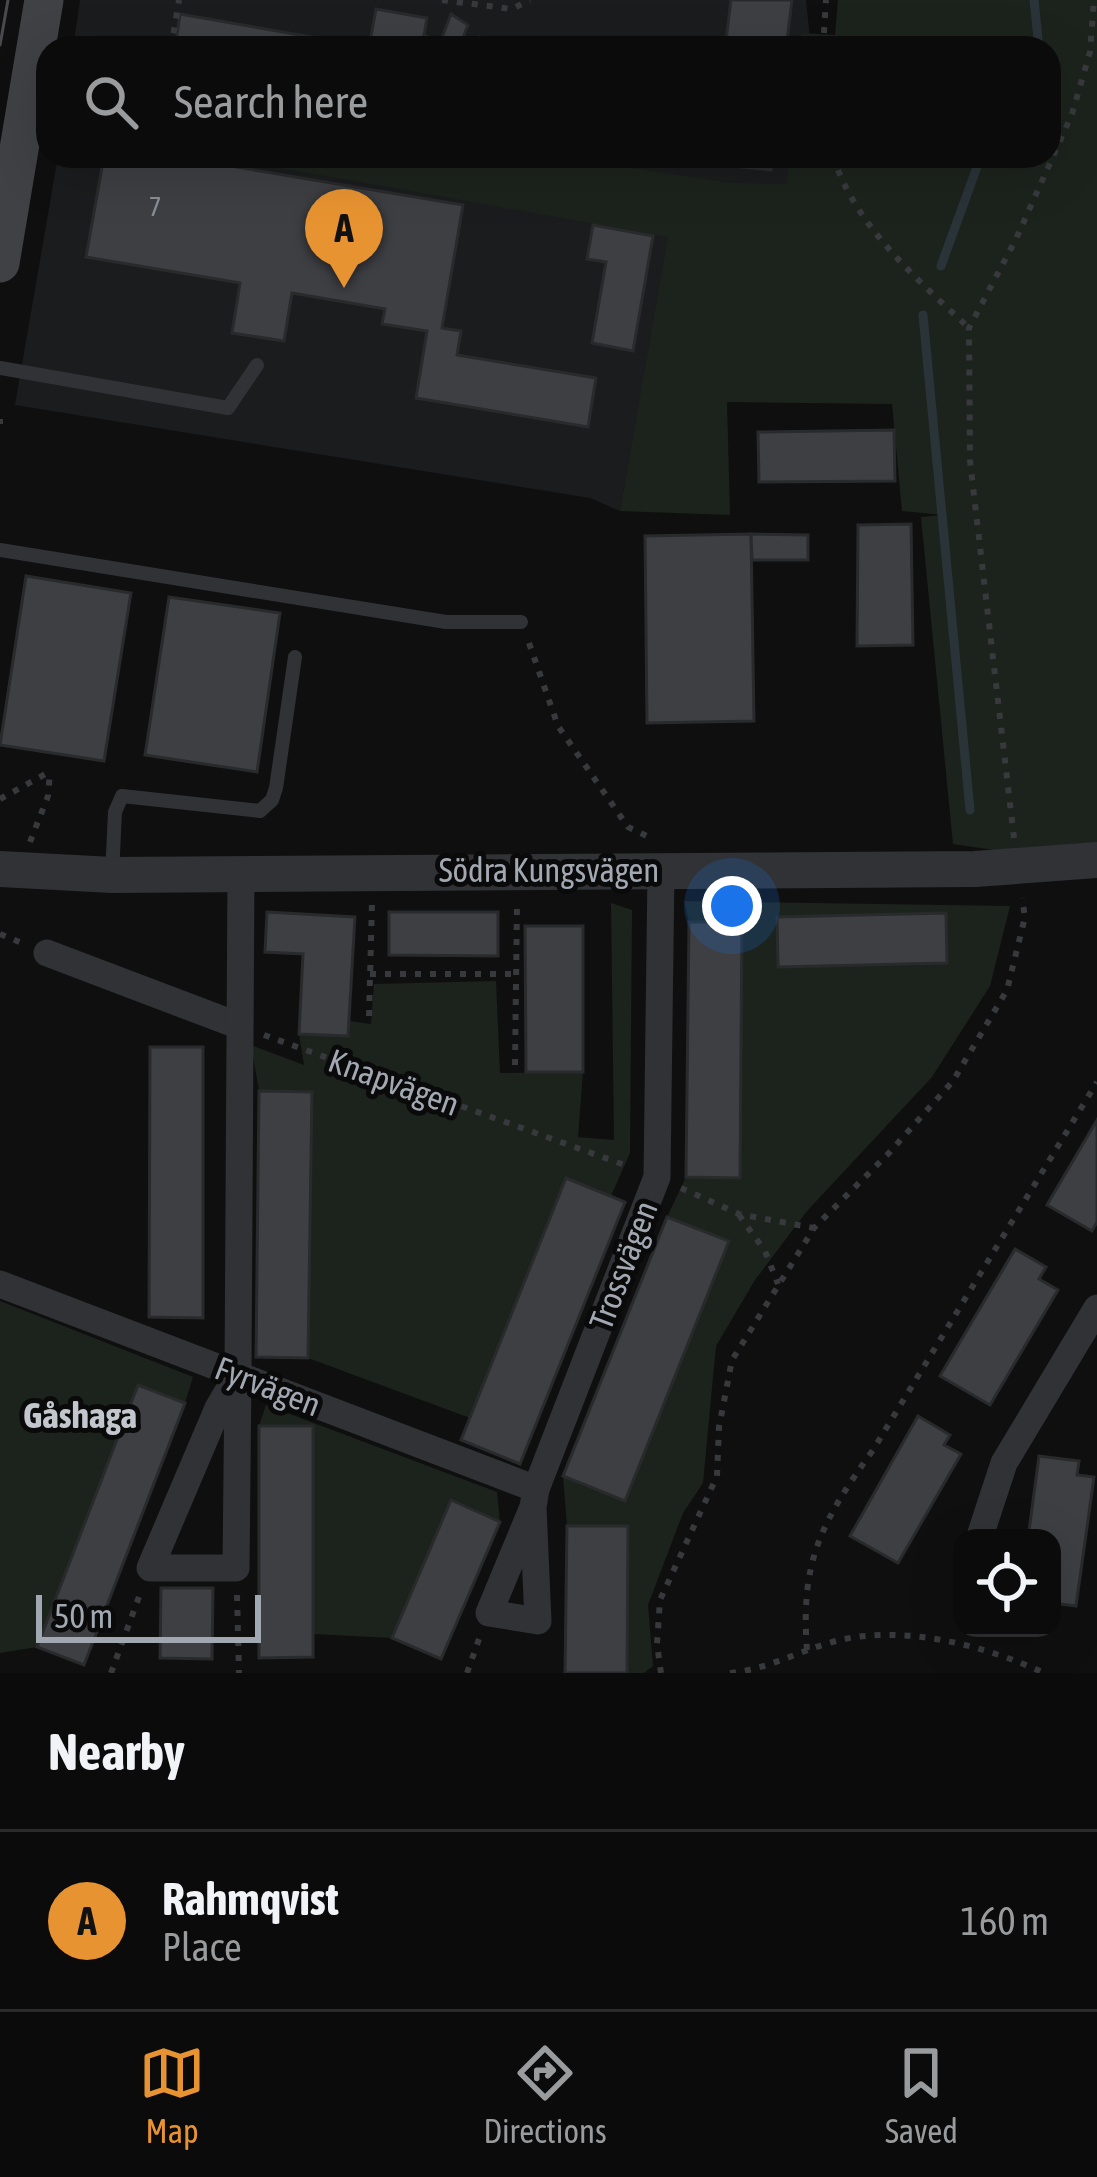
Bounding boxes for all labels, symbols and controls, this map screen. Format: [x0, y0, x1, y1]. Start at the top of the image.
search box [36, 36, 1061, 168]
icon: search [78, 69, 144, 135]
text: Search here [174, 76, 368, 128]
pin: A [305, 189, 383, 288]
house number: 7 [149, 191, 161, 222]
street label: Södra Kungsvägen [439, 851, 659, 889]
your location [702, 876, 762, 936]
street label: Knapvägen [324, 1041, 464, 1123]
street label: Trossvägen [581, 1196, 665, 1334]
street label: Fyrvägen [210, 1349, 326, 1423]
district label: Gåshaga [23, 1394, 137, 1436]
map controls [953, 1529, 1061, 1637]
button: locate [953, 1529, 1061, 1637]
scale bar [36, 1589, 261, 1642]
text: 50 m [54, 1597, 113, 1635]
text: Nearby [48, 1722, 185, 1781]
text: Rahmqvist [162, 1873, 339, 1925]
text: A [77, 1899, 97, 1943]
text: 160 m [961, 1899, 1049, 1943]
text: Place [162, 1925, 242, 1969]
tab: Map [139, 2040, 205, 2150]
tab: Directions [483, 2040, 607, 2150]
tab: Saved [885, 2040, 958, 2150]

